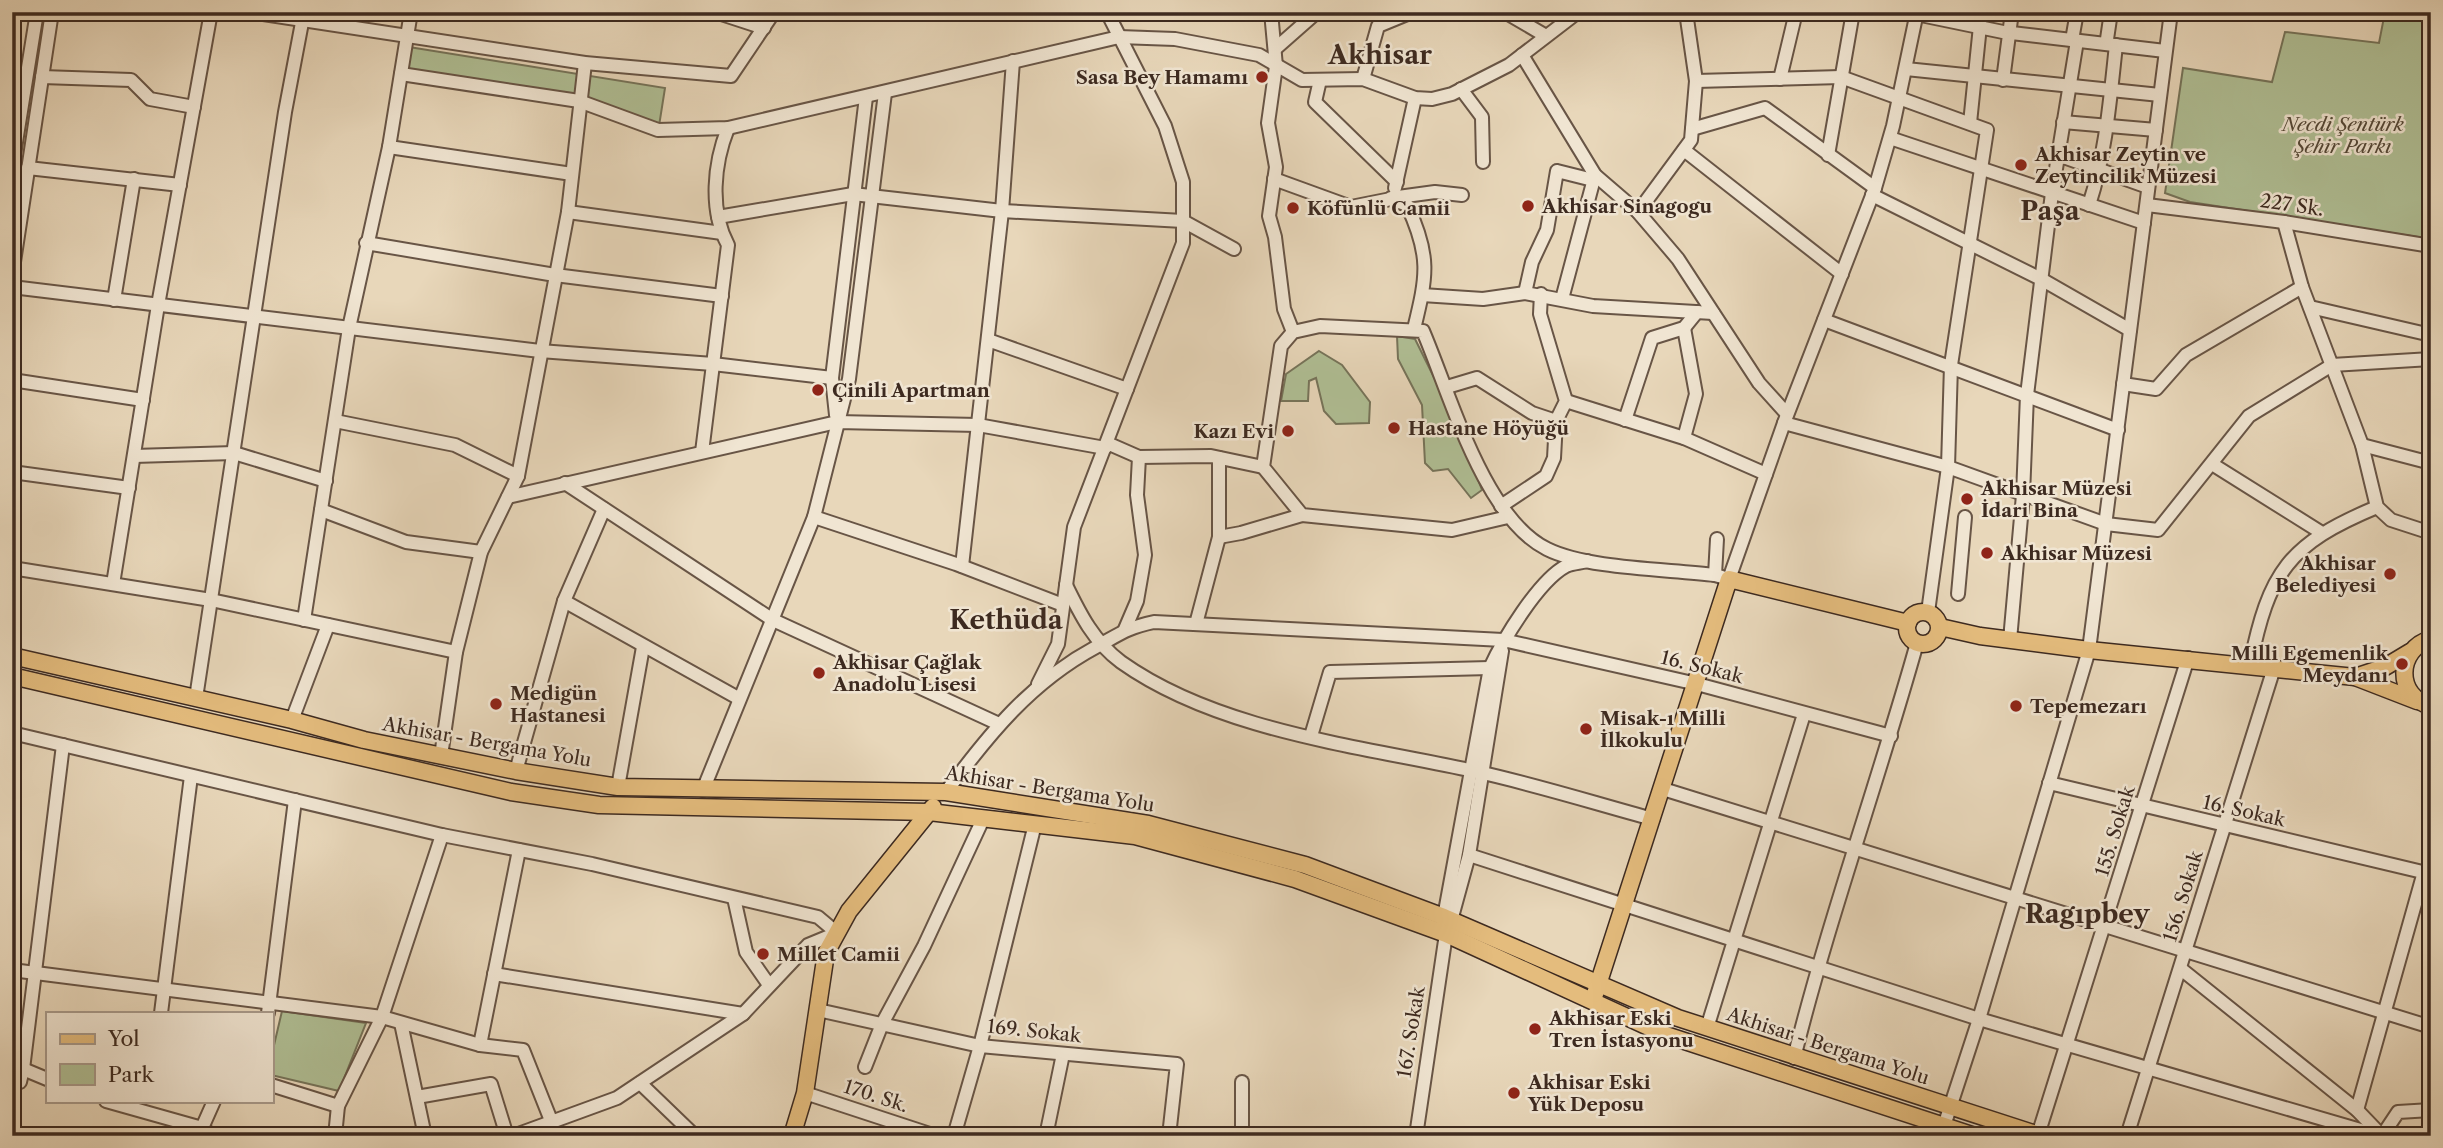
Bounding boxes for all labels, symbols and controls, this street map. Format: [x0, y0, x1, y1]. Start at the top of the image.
district label: Akhisar [1327, 39, 1432, 71]
place label: Sasa Bey Hamamı [1076, 66, 1248, 89]
marker: Sasa Bey Hamamı [1254, 69, 1270, 85]
park label: Necdi Şentürk Şehir Parkı [2280, 113, 2404, 158]
place label: Akhisar Zeytin ve Zeytincilik Müzesi [2034, 143, 2217, 188]
marker: Akhisar Zeytin ve Zeytincilik Müzesi [2013, 157, 2029, 173]
street label: 227 Sk. [2259, 189, 2325, 221]
place label: Akhisar Sinagogu [1541, 195, 1713, 218]
district label: Paşa [2020, 195, 2081, 227]
place label: Köfünlü Camii [1307, 197, 1450, 220]
marker: Akhisar Sinagogu [1520, 198, 1536, 214]
marker: Köfünlü Camii [1285, 200, 1301, 216]
place label: Çinili Apartman [832, 379, 990, 402]
marker: Çinili Apartman [810, 382, 826, 398]
place label: Hastane Höyüğü [1408, 417, 1570, 440]
place label: Kazı Evi [1193, 420, 1274, 443]
marker: Hastane Höyüğü [1386, 420, 1402, 436]
marker: Kazı Evi [1280, 423, 1296, 439]
place label: Akhisar Müzesi İdari Bina [1980, 477, 2132, 522]
marker: Akhisar Müzesi İdari Bina [1959, 491, 1975, 507]
place label: Akhisar Müzesi [2000, 542, 2152, 565]
marker: Akhisar Müzesi [1979, 545, 1995, 561]
place label: Akhisar Belediyesi [2275, 552, 2377, 597]
marker: Akhisar Belediyesi [2382, 566, 2398, 582]
district label: Kethüda [949, 604, 1064, 636]
place label: Milli Egemenlik Meydanı [2231, 642, 2388, 687]
street label: 16. Sokak [1659, 646, 1746, 689]
place label: Akhisar Çağlak Anadolu Lisesi [832, 651, 982, 696]
marker: Milli Egemenlik Meydanı [2394, 656, 2410, 672]
marker: Akhisar Çağlak Anadolu Lisesi [811, 665, 827, 681]
place label: Medigün Hastanesi [510, 682, 606, 727]
place label: Tepemezarı [2030, 695, 2147, 718]
marker: Medigün Hastanesi [488, 696, 504, 712]
marker: Tepemezarı [2008, 698, 2024, 714]
place label: Misak-ı Milli İlkokulu [1600, 707, 1726, 752]
street label: Akhisar - Bergama Yolu [380, 712, 593, 772]
marker: Misak-ı Milli İlkokulu [1578, 721, 1594, 737]
street label: Akhisar - Bergama Yolu [943, 761, 1156, 817]
street label: 155. Sokak [2090, 782, 2140, 879]
street label: 16. Sokak [2201, 790, 2288, 832]
street label: 156. Sokak [2158, 847, 2208, 944]
district label: Ragıpbey [2025, 898, 2150, 930]
place label: Millet Camii [777, 943, 900, 966]
marker: Millet Camii [755, 946, 771, 962]
street label: 167. Sokak [1392, 984, 1430, 1079]
street label: Akhisar - Bergama Yolu [1723, 1002, 1932, 1090]
place label: Akhisar Eski Tren İstasyonu [1548, 1007, 1694, 1052]
legend [46, 1012, 273, 1102]
street label: 169. Sokak [986, 1015, 1083, 1047]
marker: Akhisar Eski Tren İstasyonu [1527, 1021, 1543, 1037]
text: Yol [107, 1026, 140, 1051]
text: Park [108, 1062, 154, 1087]
place label: Akhisar Eski Yük Deposu [1527, 1071, 1651, 1116]
street label: 170. Sk. [841, 1075, 911, 1117]
marker: Akhisar Eski Yük Deposu [1506, 1085, 1522, 1101]

